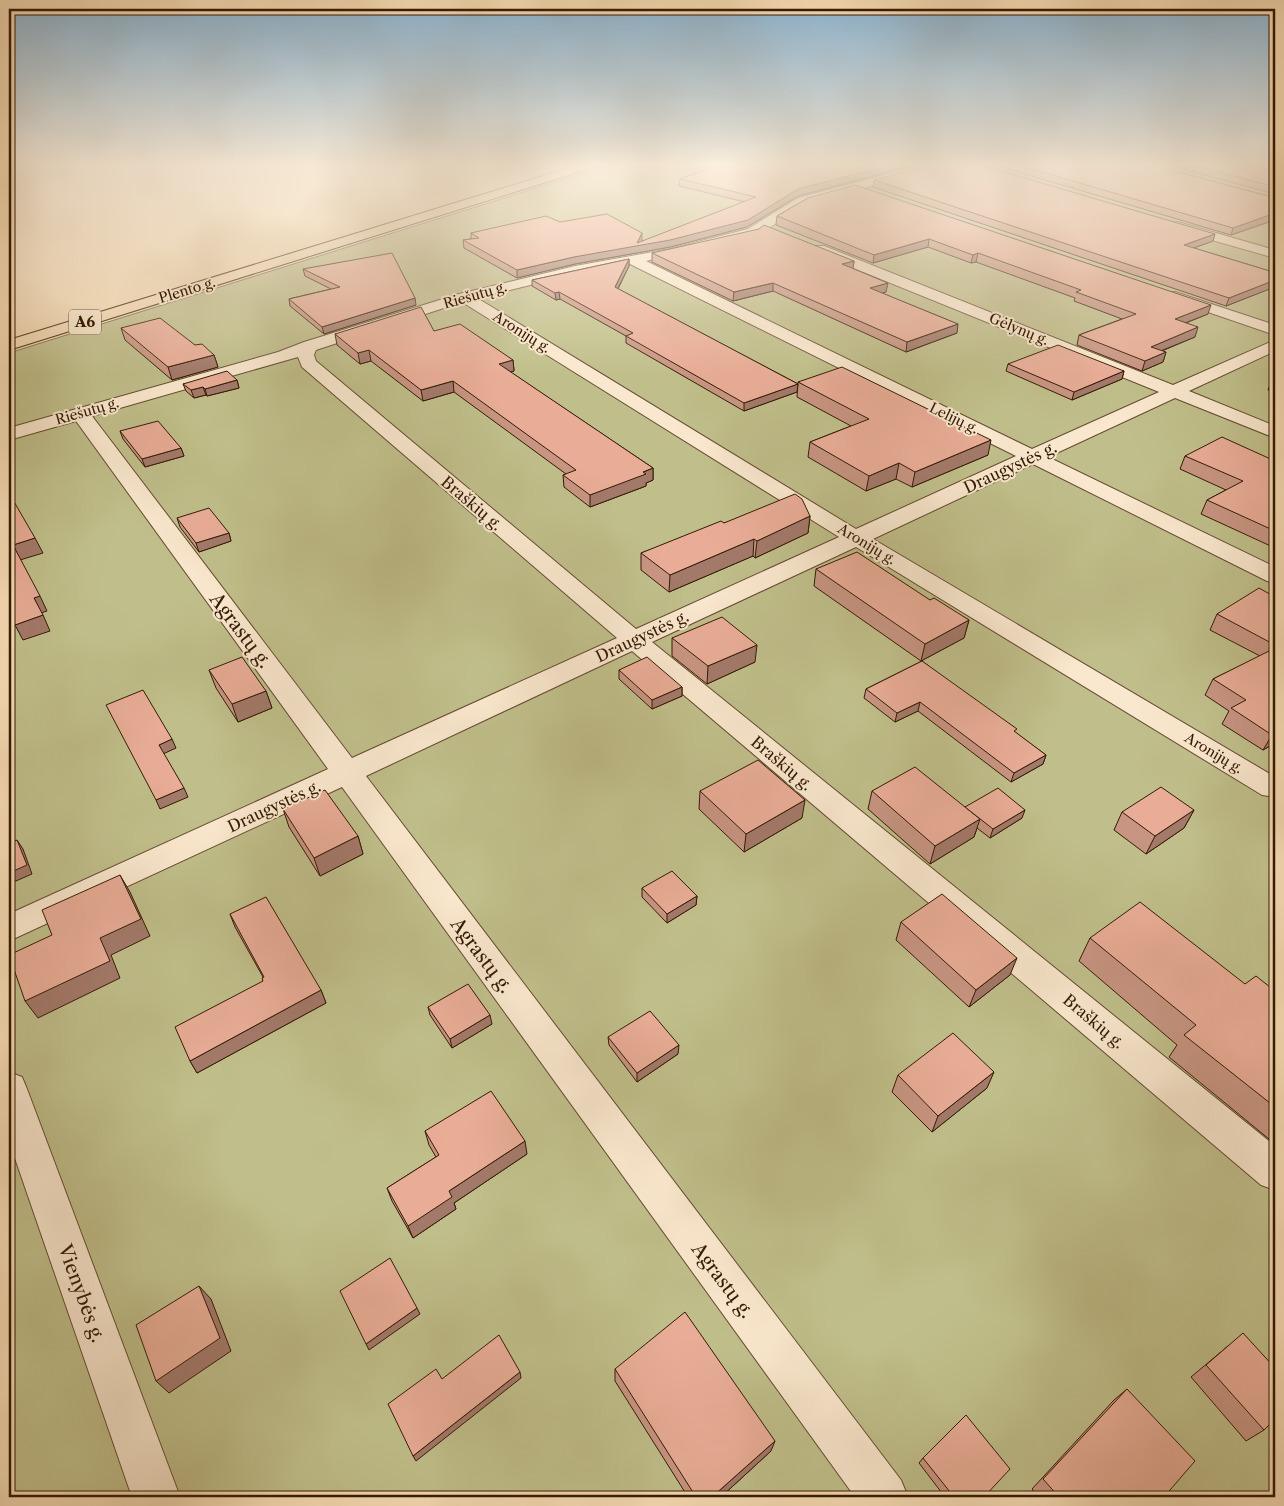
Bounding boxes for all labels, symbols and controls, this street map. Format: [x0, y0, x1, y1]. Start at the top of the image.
street label: Plento g. [156, 273, 218, 307]
street label: Riešutų g. [441, 277, 509, 313]
street label: Aronijų g. [489, 307, 554, 357]
street label: Gėlynų g. [986, 309, 1052, 349]
road number: A6 [69, 310, 101, 334]
street label: Riešutų g. [53, 393, 121, 429]
street label: Lelijų g. [926, 398, 982, 438]
street label: Draugystės g. [960, 437, 1060, 497]
street label: Braškių g. [437, 472, 507, 534]
street label: Aronijų g. [834, 519, 899, 568]
street label: Agrastų g. [204, 587, 276, 672]
street label: Draugystės g. [592, 606, 692, 666]
street label: Aronijų g. [1181, 728, 1246, 777]
street label: Braškių g. [747, 732, 817, 794]
street label: Draugystės g. [224, 776, 324, 836]
street label: Agrastų g. [445, 912, 517, 997]
street label: Braškių g. [1059, 990, 1129, 1052]
street label: Agrastų g. [686, 1237, 758, 1322]
street label: Vienybės g. [53, 1240, 110, 1345]

